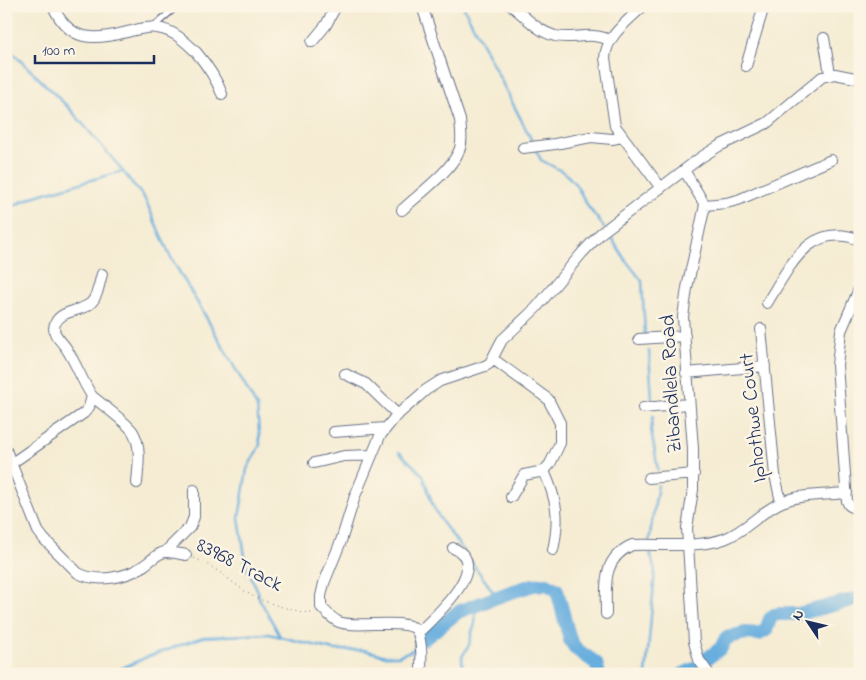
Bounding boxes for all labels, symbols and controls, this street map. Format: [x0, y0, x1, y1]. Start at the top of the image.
scale bar [35, 32, 154, 64]
text: 100 m [42, 40, 75, 62]
street label: Zibandlela Road [653, 314, 691, 454]
street label: Iphothwe Court [732, 352, 776, 484]
street label: 83968 Track [191, 531, 288, 601]
north arrow [784, 598, 834, 648]
text: N [787, 606, 810, 625]

